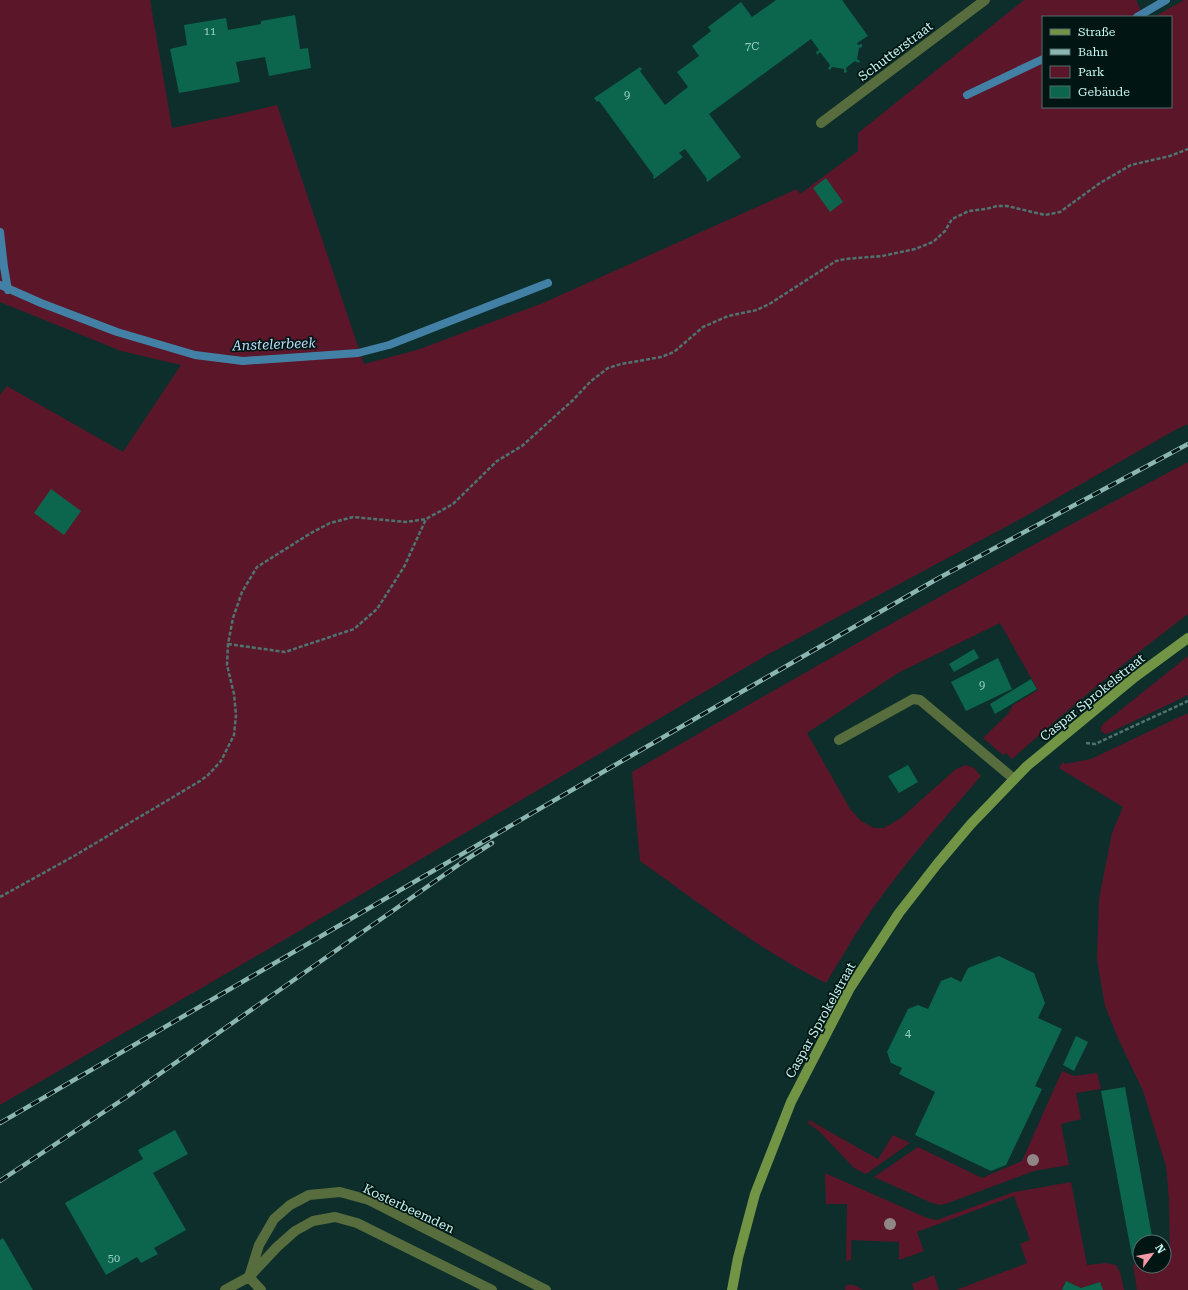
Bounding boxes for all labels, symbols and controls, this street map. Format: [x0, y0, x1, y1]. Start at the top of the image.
legend [1042, 16, 1172, 108]
street label: Schutterstraat [855, 19, 935, 84]
house number: 11 [204, 25, 216, 38]
text: Straße [1078, 25, 1116, 39]
house number: 7C [745, 40, 759, 53]
text: Bahn [1078, 45, 1108, 59]
text: Park [1078, 65, 1105, 79]
text: Gebäude [1078, 85, 1130, 99]
house number: 9 [624, 89, 630, 102]
water label: Anstelerbeek [231, 335, 316, 353]
street label: Caspar Sprokelstraat [1037, 651, 1148, 744]
house number: 9 [979, 679, 985, 692]
street label: Caspar Sprokelstraat [782, 960, 859, 1081]
house number: 4 [905, 1027, 912, 1040]
street label: Kosterbeemden [361, 1181, 457, 1236]
north arrow [1132, 1234, 1172, 1274]
text: N [1152, 1242, 1168, 1256]
house number: 50 [108, 1252, 120, 1265]

